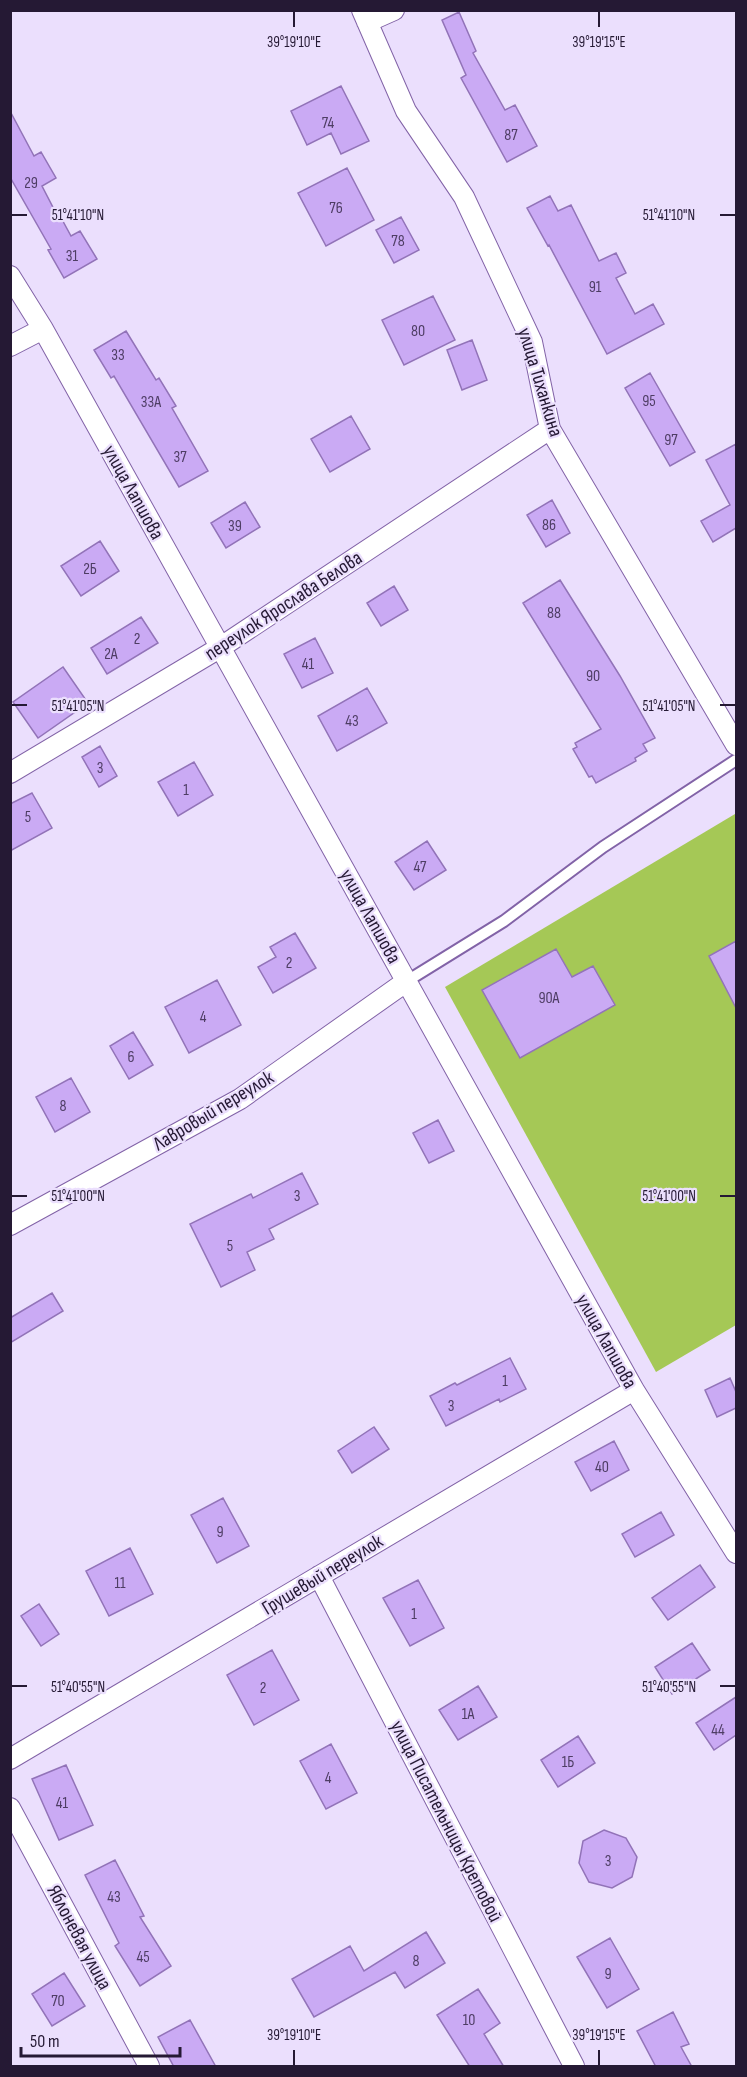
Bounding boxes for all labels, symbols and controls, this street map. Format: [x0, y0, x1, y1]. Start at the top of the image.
text: 39°19'10"E [267, 33, 321, 52]
text: 39°19'15"E [572, 33, 626, 52]
house number: 74 [322, 114, 334, 133]
house number: 87 [504, 126, 518, 145]
house number: 29 [24, 174, 38, 193]
house number: 76 [329, 199, 343, 218]
text: 51°41'10"N [52, 206, 104, 225]
text: 51°41'10"N [643, 206, 695, 225]
house number: 78 [391, 232, 405, 251]
house number: 31 [66, 247, 79, 266]
house number: 91 [589, 278, 602, 297]
house number: 80 [411, 322, 425, 341]
street label: улица Тиханкина [512, 325, 568, 440]
house number: 33 [111, 346, 125, 365]
house number: 95 [642, 392, 656, 411]
house number: 33А [141, 393, 161, 412]
house number: 97 [664, 431, 678, 450]
street label: улица Лапшова [97, 441, 169, 544]
house number: 37 [173, 448, 187, 467]
house number: 86 [542, 516, 556, 535]
house number: 39 [228, 517, 242, 536]
street label: переулок Ярослава Белова [200, 546, 367, 666]
house number: 2Б [83, 560, 97, 579]
house number: 88 [547, 604, 561, 623]
house number: 2 [134, 630, 140, 649]
house number: 2А [104, 645, 118, 664]
house number: 41 [302, 655, 315, 674]
house number: 90 [586, 667, 600, 686]
text: 51°41'05"N [51, 697, 105, 716]
text: 51°41'05"N [642, 697, 696, 716]
house number: 43 [345, 712, 359, 731]
house number: 3 [97, 759, 103, 778]
house number: 1 [183, 781, 189, 800]
house number: 5 [25, 808, 31, 827]
house number: 47 [414, 858, 427, 877]
street label: улица Лапшова [334, 865, 406, 968]
house number: 2 [286, 954, 292, 973]
house number: 90А [539, 989, 560, 1008]
house number: 4 [200, 1008, 207, 1027]
house number: 6 [127, 1048, 135, 1067]
street label: Лавровый переулок [148, 1065, 278, 1157]
house number: 8 [59, 1097, 67, 1116]
text: 51°41'00"N [51, 1187, 105, 1206]
house number: 3 [294, 1187, 300, 1206]
text: 51°41'00"N [642, 1187, 696, 1206]
house number: 5 [227, 1237, 233, 1256]
street label: улица Лапшова [570, 1290, 642, 1393]
house number: 1 [502, 1372, 508, 1391]
house number: 3 [448, 1397, 454, 1416]
house number: 40 [595, 1458, 609, 1477]
house number: 9 [216, 1523, 224, 1542]
street label: Грушевый переулок [258, 1529, 388, 1620]
house number: 11 [114, 1574, 126, 1593]
house number: 1 [411, 1605, 417, 1624]
text: 51°40'55"N [51, 1678, 105, 1697]
text: 51°40'55"N [642, 1678, 696, 1697]
house number: 2 [260, 1679, 266, 1698]
house number: 1А [462, 1705, 474, 1724]
street label: улица Писательницы Кретовой [385, 1717, 507, 1926]
house number: 44 [711, 1721, 725, 1740]
house number: 1Б [562, 1753, 574, 1772]
house number: 4 [325, 1769, 332, 1788]
house number: 41 [56, 1794, 69, 1813]
house number: 3 [605, 1852, 611, 1871]
street label: Яблоневая улица [41, 1881, 117, 1994]
house number: 43 [107, 1888, 121, 1907]
house number: 45 [136, 1948, 150, 1967]
house number: 8 [412, 1952, 420, 1971]
house number: 9 [604, 1965, 612, 1984]
house number: 70 [51, 1992, 65, 2011]
house number: 10 [463, 2011, 475, 2030]
scale bar [21, 2020, 180, 2058]
text: 39°19'10"E [267, 2026, 321, 2045]
text: 39°19'15"E [572, 2026, 626, 2045]
text: 50 m [30, 2031, 60, 2052]

